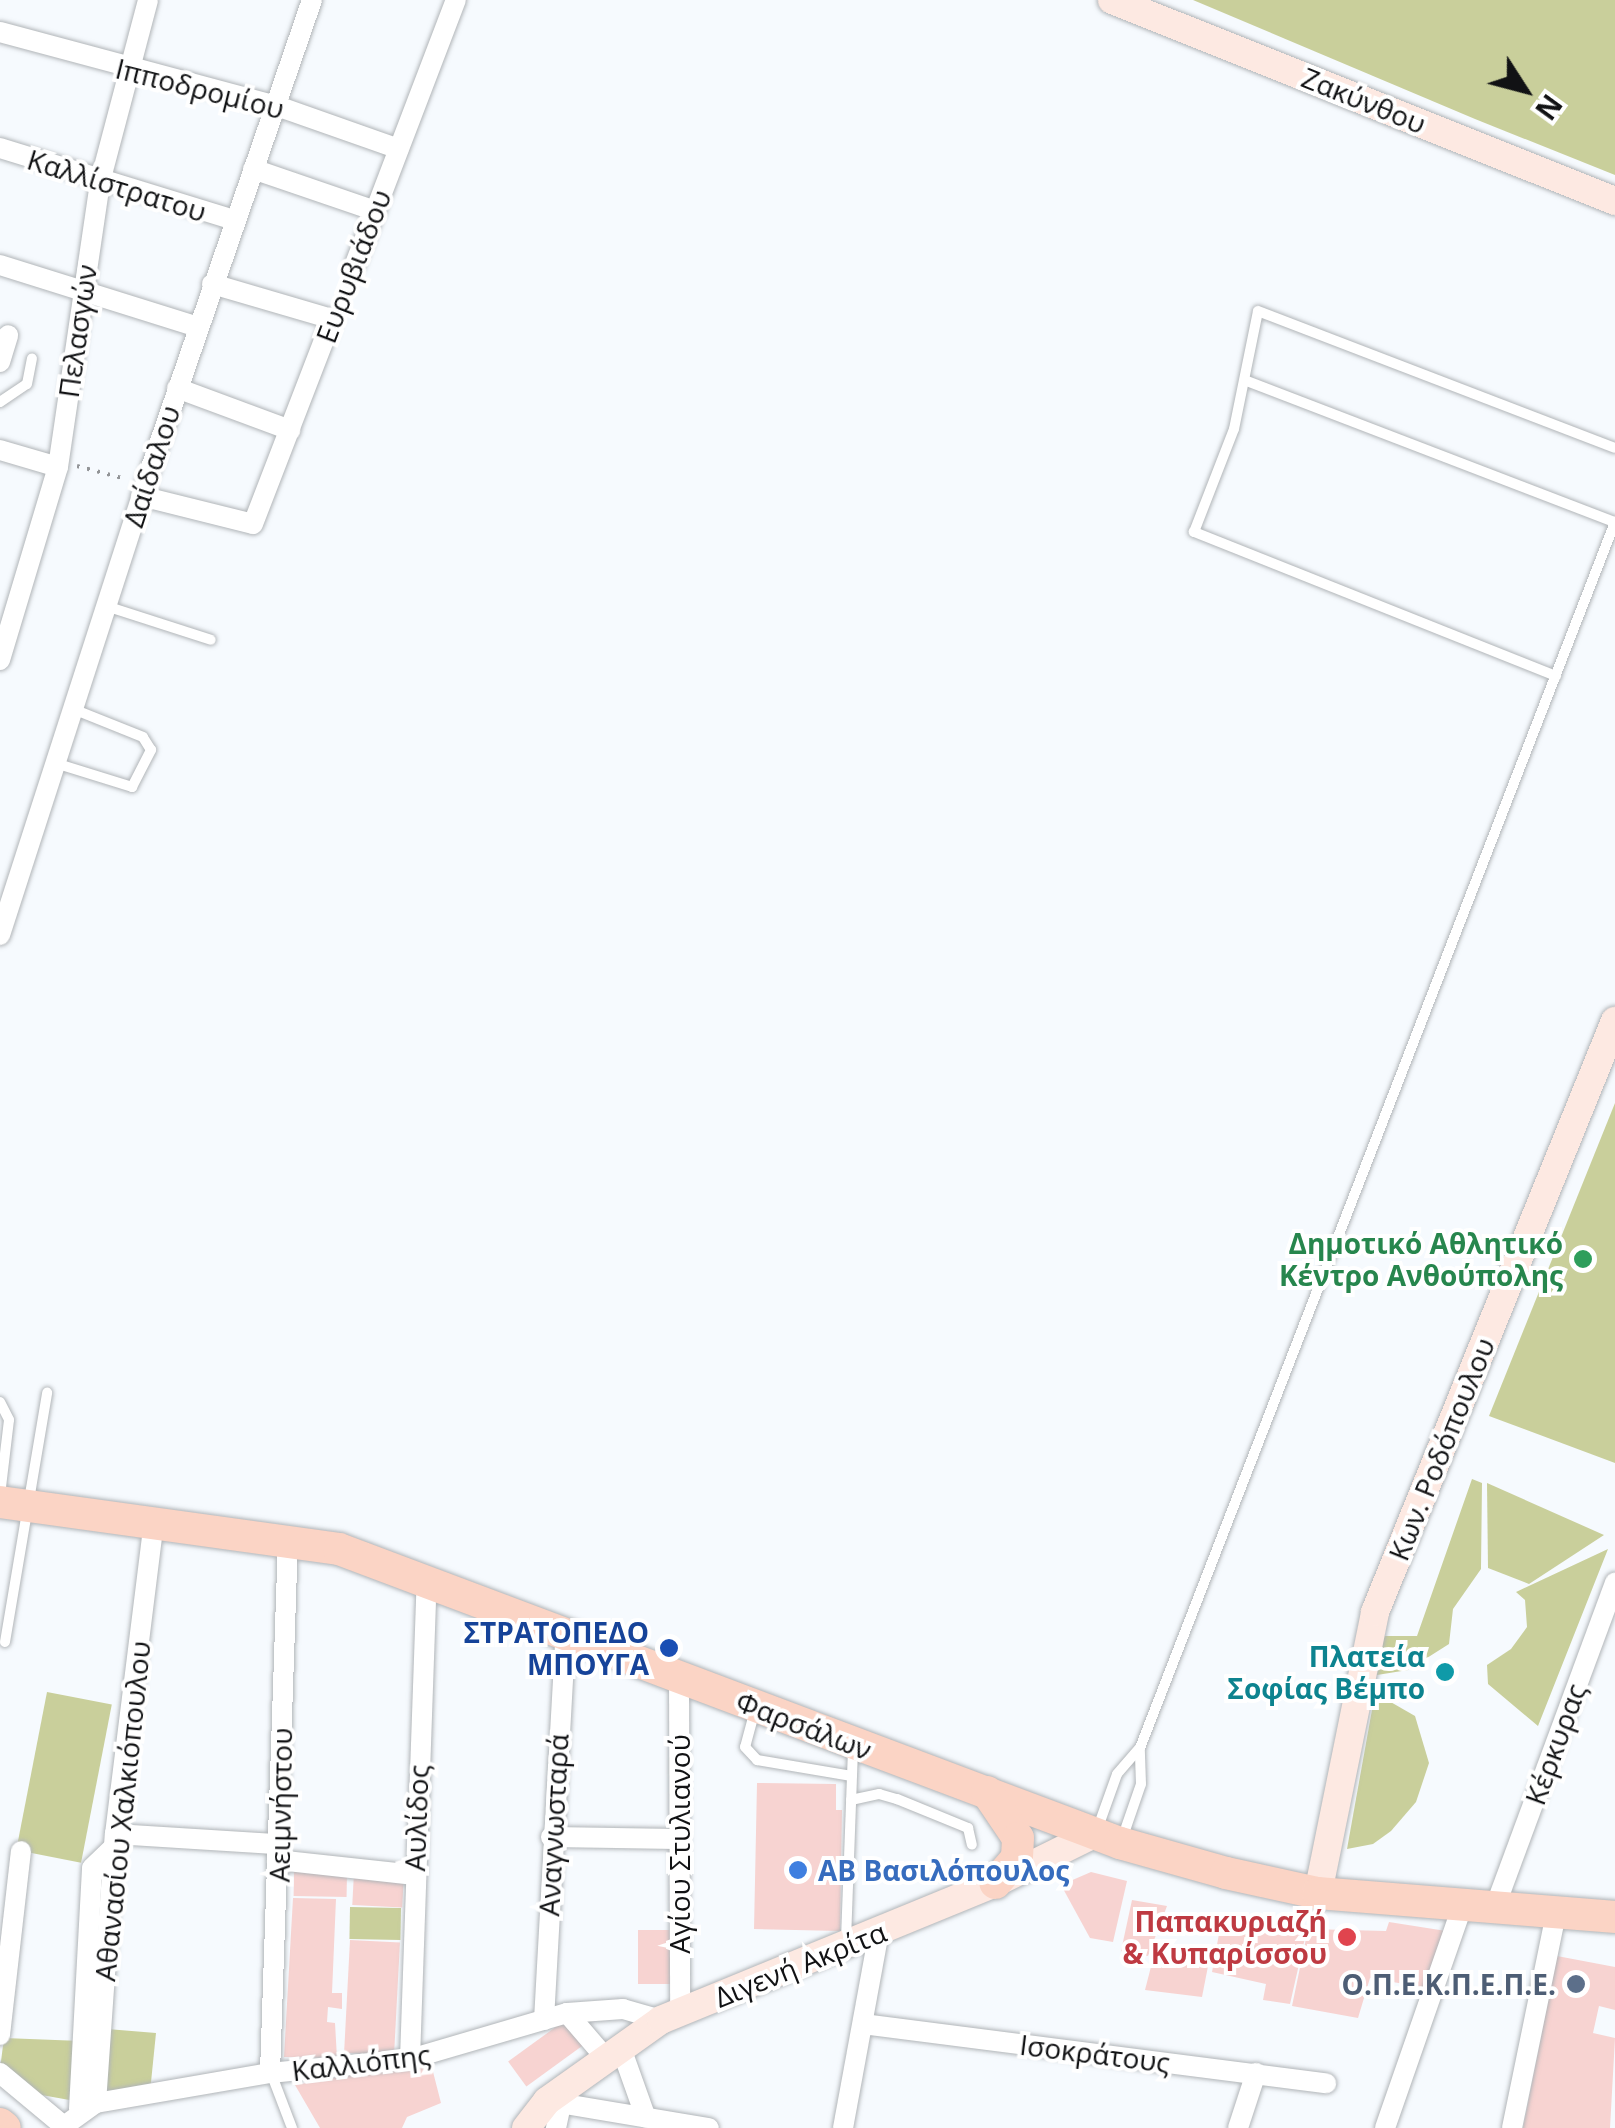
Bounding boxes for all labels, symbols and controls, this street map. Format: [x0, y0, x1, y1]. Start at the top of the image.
north arrow [1475, 40, 1575, 140]
street label: Ιπποδρομίου [112, 51, 288, 125]
street label: Ζακύνθου [1297, 60, 1431, 140]
text: N [1527, 87, 1571, 128]
street label: Καλλίστρατου [24, 142, 210, 228]
street label: Ευρυβιάδου [308, 185, 398, 347]
street label: Πελασγών [51, 262, 103, 400]
street label: Δαίδαλου [116, 401, 186, 531]
place label: Δημοτικό Αθλητικό Κέντρο Ανθούπολης [1279, 1226, 1563, 1292]
marker: Δημοτικό Αθλητικό Κέντρο Ανθούπολης [1572, 1248, 1594, 1270]
street label: Κων. Ροδόπουλου [1381, 1333, 1501, 1565]
place label: ΣΤΡΑΤΟΠΕΔΟ ΜΠΟΥΓΑ [464, 1615, 649, 1681]
marker: ΣΤΡΑΤΟΠΕΔΟ ΜΠΟΥΓΑ [658, 1637, 680, 1659]
street label: Αθανασίου Χαλκιόπουλου [87, 1639, 157, 1983]
place label: Πλατεία Σοφίας Βέμπο [1227, 1639, 1425, 1705]
marker: Πλατεία Σοφίας Βέμπο [1434, 1661, 1456, 1683]
street label: Κέρκυρας [1518, 1679, 1592, 1809]
street label: Φαρσάλων [732, 1684, 876, 1766]
street label: Αειμνήστου [262, 1727, 298, 1883]
street label: Αναγνωσταρά [531, 1733, 575, 1917]
street label: Αγίου Στυλιανού [662, 1734, 696, 1954]
street label: Αυλίδος [397, 1764, 435, 1872]
place label: ΑΒ Βασιλόπουλος [818, 1853, 1069, 1887]
marker: ΑΒ Βασιλόπουλος [787, 1859, 809, 1881]
place label: Παπακυριαζή & Κυπαρίσσου [1123, 1904, 1327, 1970]
street label: Διγενή Ακρίτα [709, 1914, 891, 2014]
marker: Παπακυριαζή & Κυπαρίσσου [1336, 1926, 1358, 1948]
place label: Ο.Π.Ε.Κ.Π.Ε.Π.Ε. [1342, 1967, 1556, 2001]
marker: Ο.Π.Ε.Κ.Π.Ε.Π.Ε. [1565, 1973, 1587, 1995]
street label: Ισοκράτους [1018, 2027, 1172, 2079]
street label: Καλλιόπης [290, 2037, 432, 2087]

